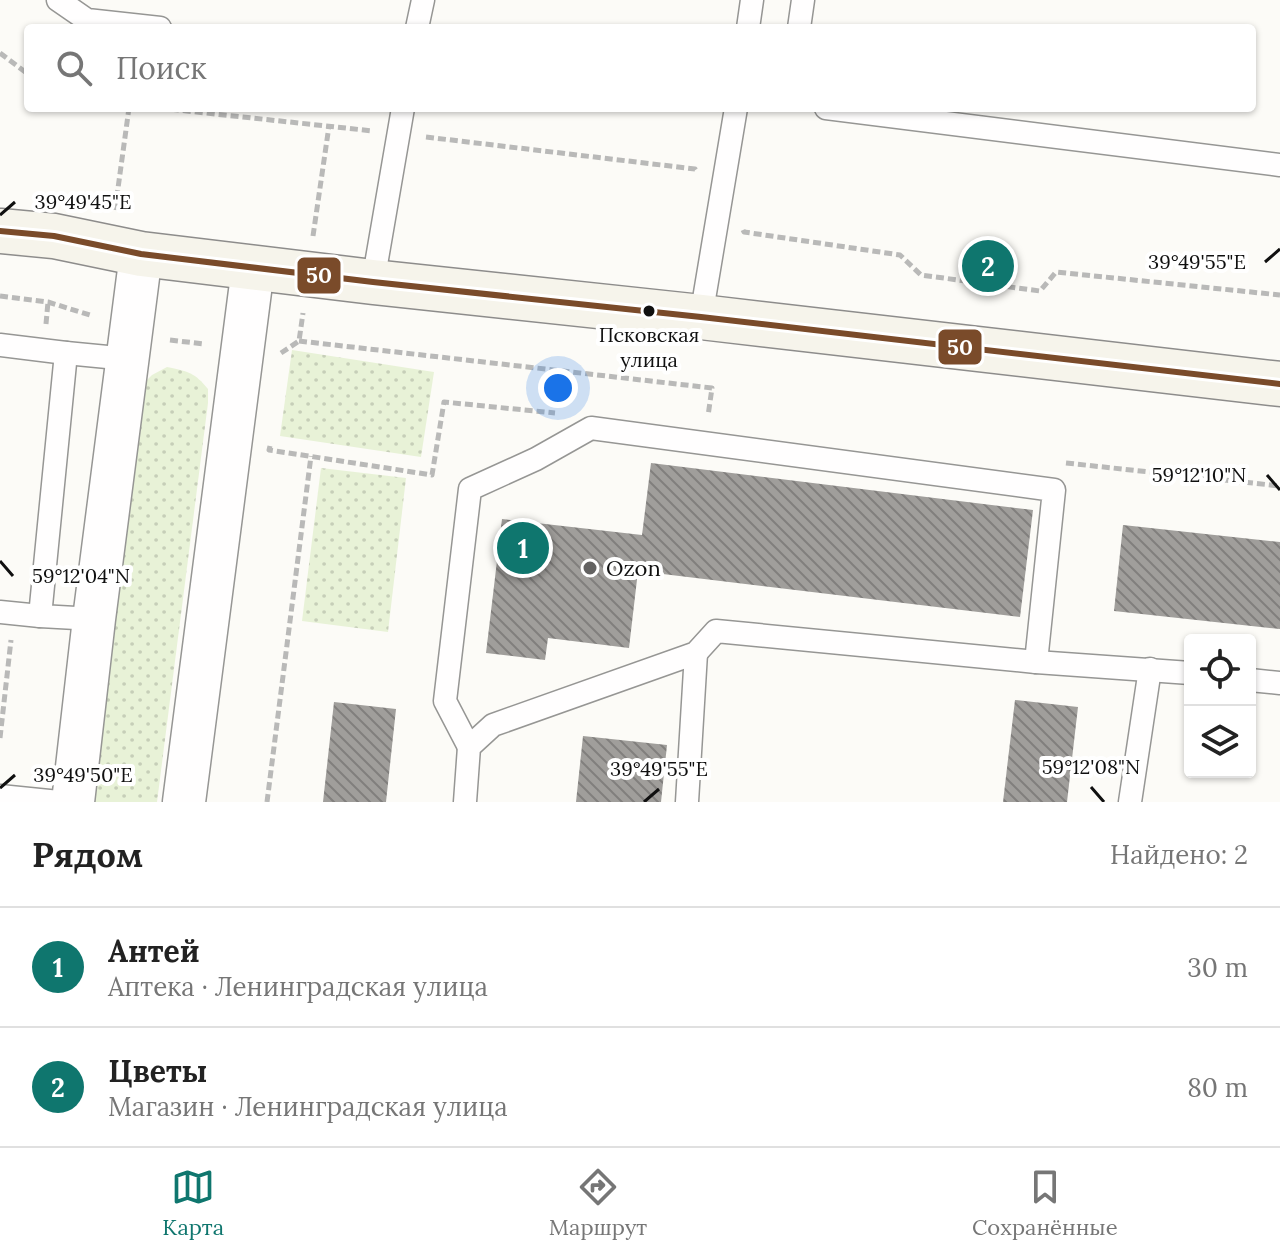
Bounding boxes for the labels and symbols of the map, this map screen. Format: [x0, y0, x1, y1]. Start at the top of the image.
text: 39°49'45"E [35, 189, 131, 214]
pin: 2 [962, 236, 1014, 296]
text: 39°49'55"E [1148, 249, 1246, 274]
line badge: 50 [296, 256, 342, 295]
text: 50 [306, 261, 332, 289]
marker: Псковская улица [641, 303, 657, 319]
place label: Псковская улица [599, 322, 699, 372]
line badge: 50 [937, 328, 983, 366]
text: 50 [947, 333, 973, 361]
your location [538, 368, 578, 408]
text: 59°12'10"N [1152, 462, 1246, 487]
pin: 1 [497, 518, 549, 578]
place label: Ozon [606, 554, 661, 582]
marker: Ozon [581, 559, 599, 577]
text: 59°12'04"N [32, 563, 130, 588]
text: 59°12'08"N [1042, 754, 1140, 779]
text: 39°49'55"E [610, 756, 708, 781]
text: 39°49'50"E [33, 762, 133, 787]

